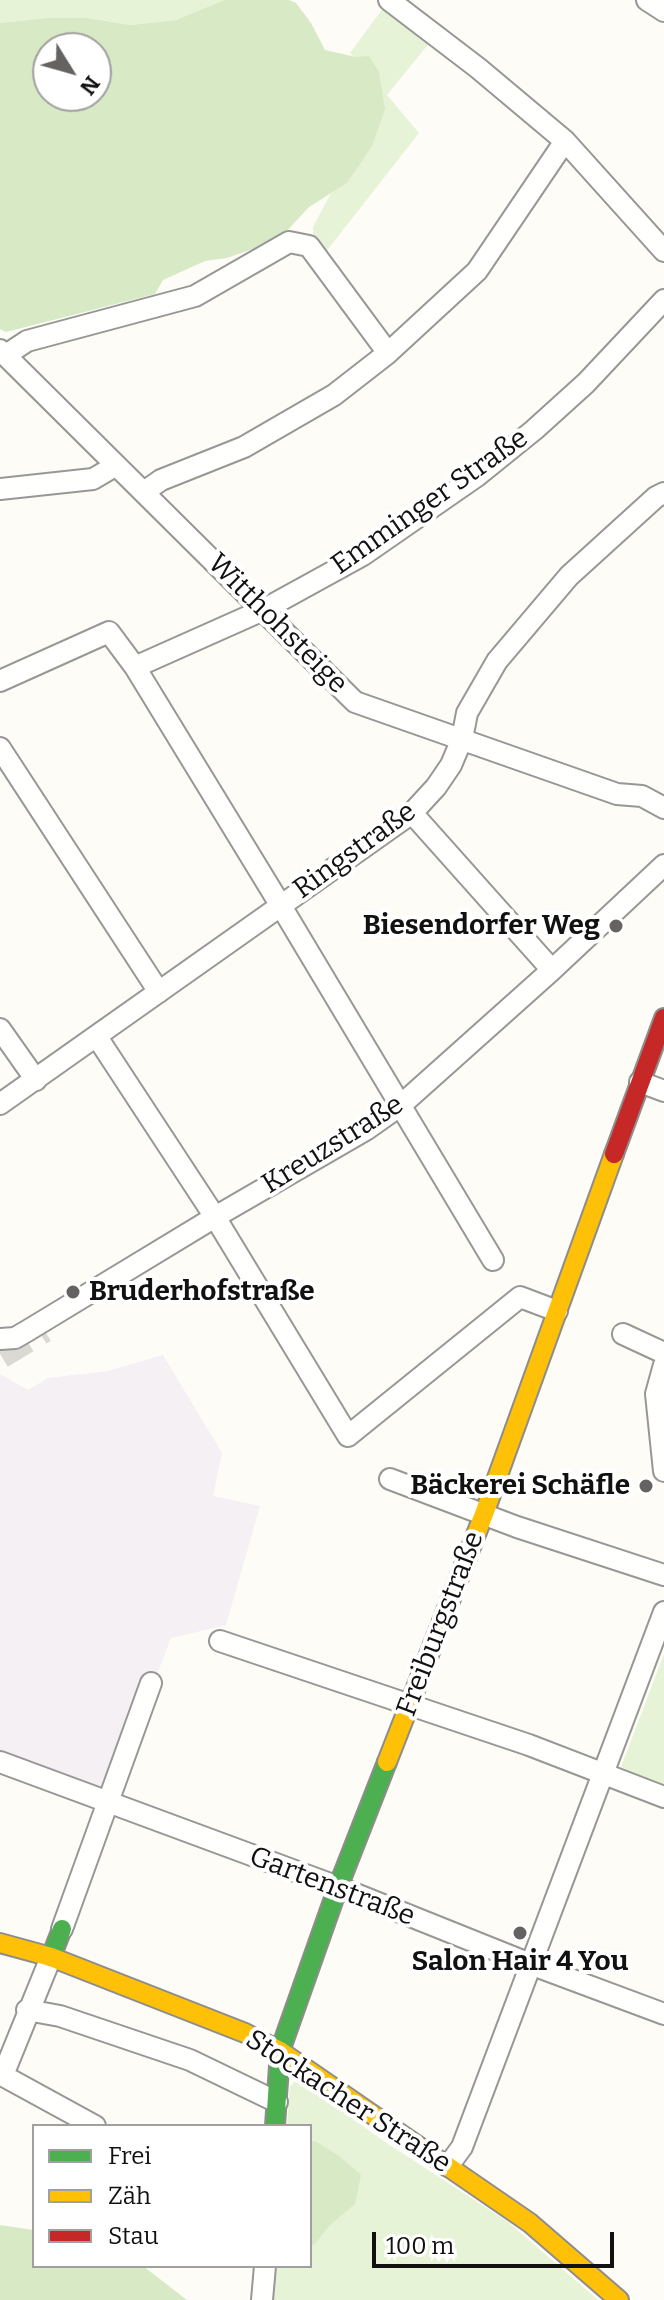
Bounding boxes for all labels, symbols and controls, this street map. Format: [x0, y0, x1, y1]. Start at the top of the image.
north arrow [32, 32, 112, 112]
text: N [74, 71, 106, 100]
street label: Emminger Straße [325, 422, 535, 582]
street label: Witthohsteige [200, 547, 354, 701]
street label: Ringstraße [287, 795, 423, 907]
place label: Biesendorfer Weg [363, 909, 600, 943]
marker: Biesendorfer Weg [607, 917, 625, 935]
street label: Kreuzstraße [256, 1088, 410, 1202]
place label: Bruderhofstraße [89, 1275, 315, 1309]
marker: Bruderhofstraße [64, 1283, 82, 1301]
place label: Bäckerei Schäfle [410, 1469, 630, 1503]
marker: Bäckerei Schäfle [637, 1477, 655, 1495]
street label: Freiburgstraße [390, 1527, 492, 1721]
street label: Gartenstraße [245, 1840, 419, 1934]
marker: Salon Hair 4 You [511, 1924, 529, 1942]
place label: Salon Hair 4 You [412, 1945, 628, 1979]
street label: Stockacher Straße [239, 2023, 457, 2181]
legend [32, 2124, 312, 2268]
text: Frei [108, 2142, 151, 2170]
text: Zäh [108, 2182, 151, 2210]
scale bar [376, 2216, 618, 2266]
text: Stau [108, 2222, 159, 2250]
text: 100 m [386, 2232, 454, 2260]

